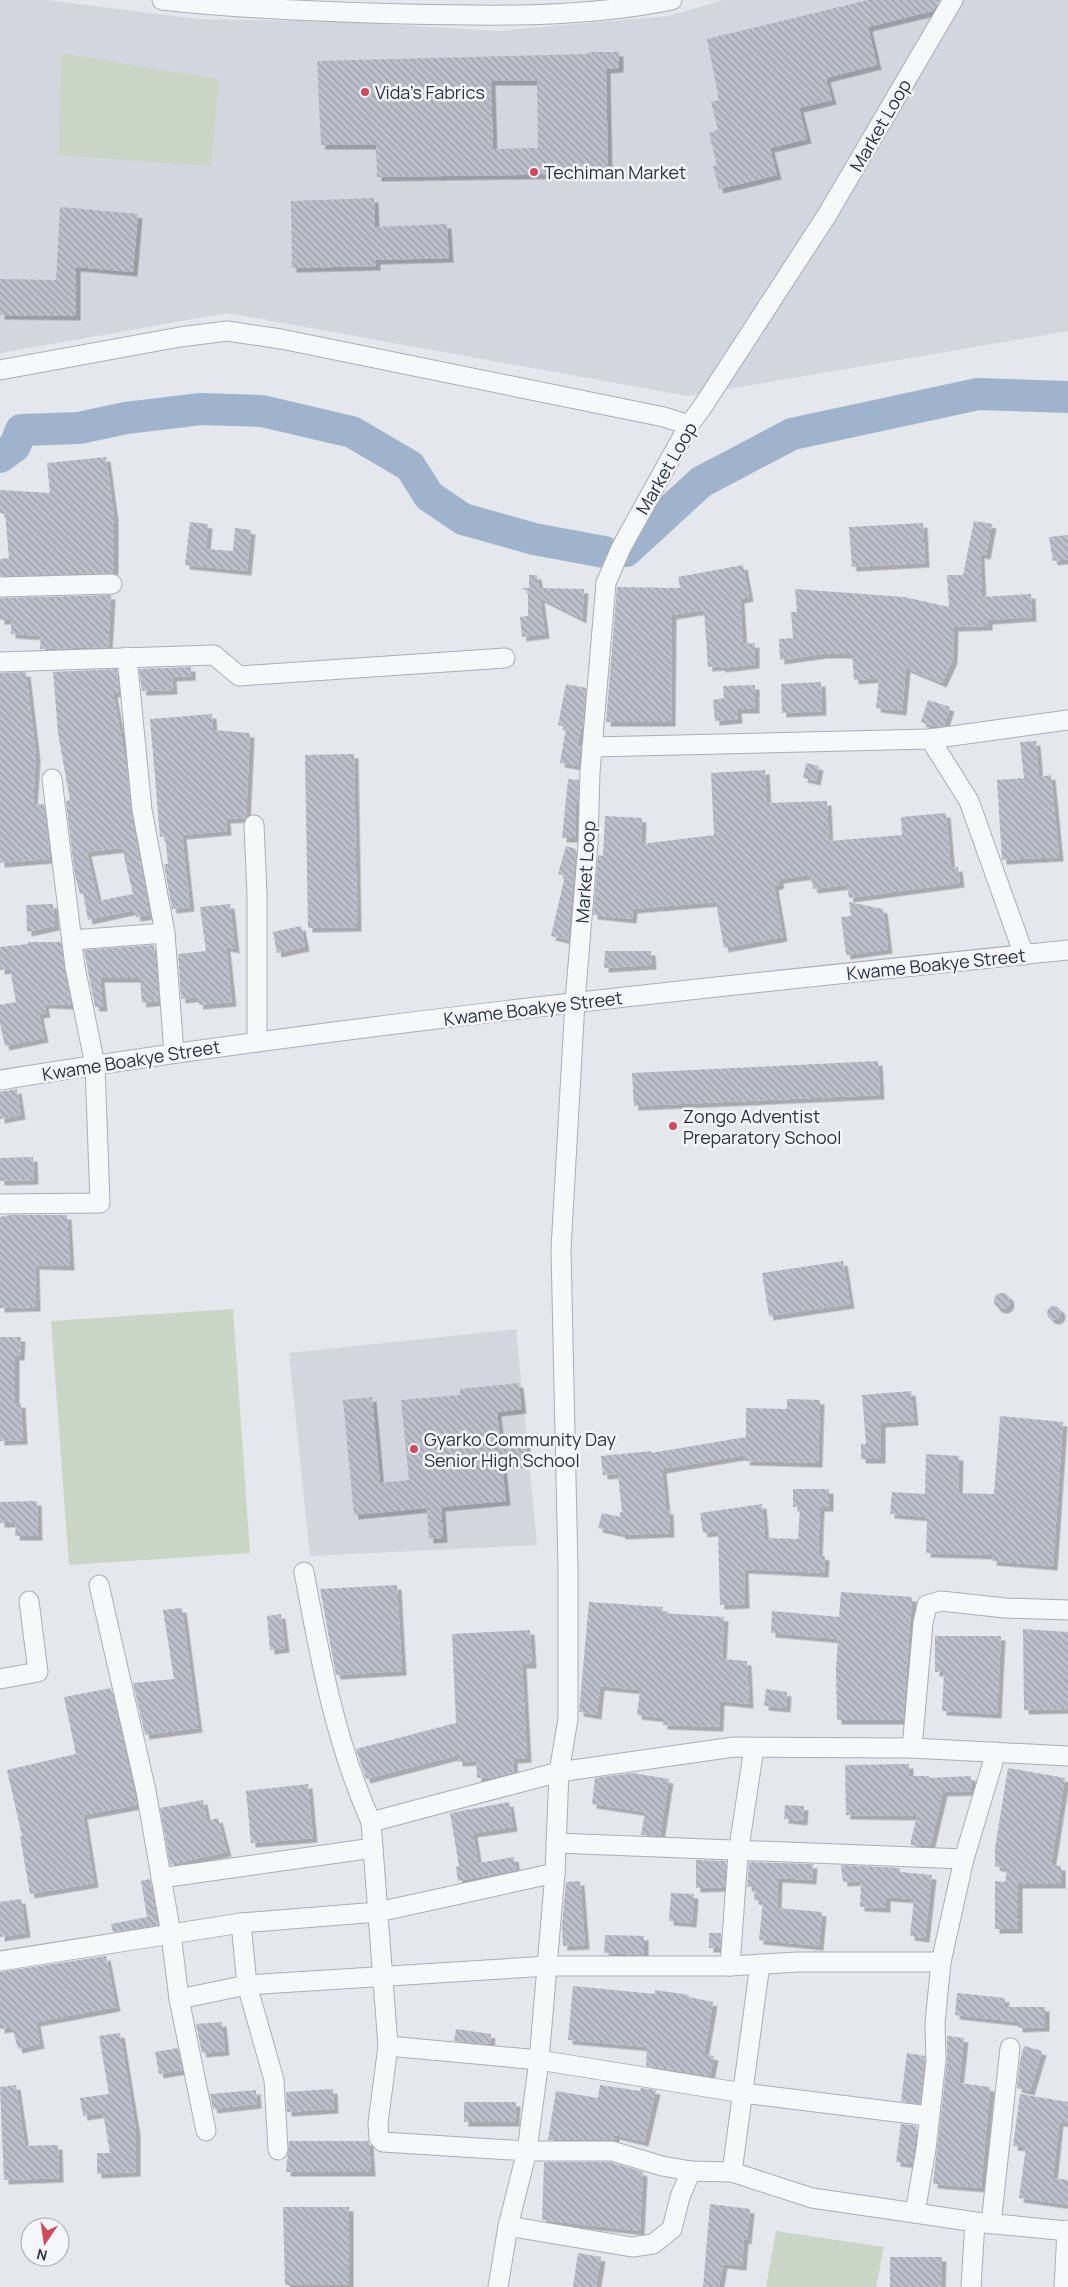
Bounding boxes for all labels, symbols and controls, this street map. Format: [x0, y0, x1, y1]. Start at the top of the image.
street label: Market Loop [844, 74, 916, 176]
place label: Vida's Fabrics [375, 80, 485, 104]
marker: Vida's Fabrics [359, 86, 371, 98]
place label: Techiman Market [544, 160, 686, 184]
marker: Techiman Market [528, 166, 540, 178]
street label: Market Loop [630, 417, 702, 519]
street label: Market Loop [569, 820, 601, 924]
street label: Kwame Boakye Street [845, 943, 1027, 985]
street label: Kwame Boakye Street [442, 985, 624, 1031]
street label: Kwame Boakye Street [40, 1034, 222, 1086]
place label: Zongo Adventist Preparatory School [683, 1104, 841, 1149]
marker: Zongo Adventist Preparatory School [667, 1120, 679, 1132]
place label: Gyarko Community Day Senior High School [424, 1427, 617, 1472]
marker: Gyarko Community Day Senior High School [408, 1443, 420, 1455]
north arrow [20, 2217, 70, 2267]
text: N [35, 2245, 49, 2266]

